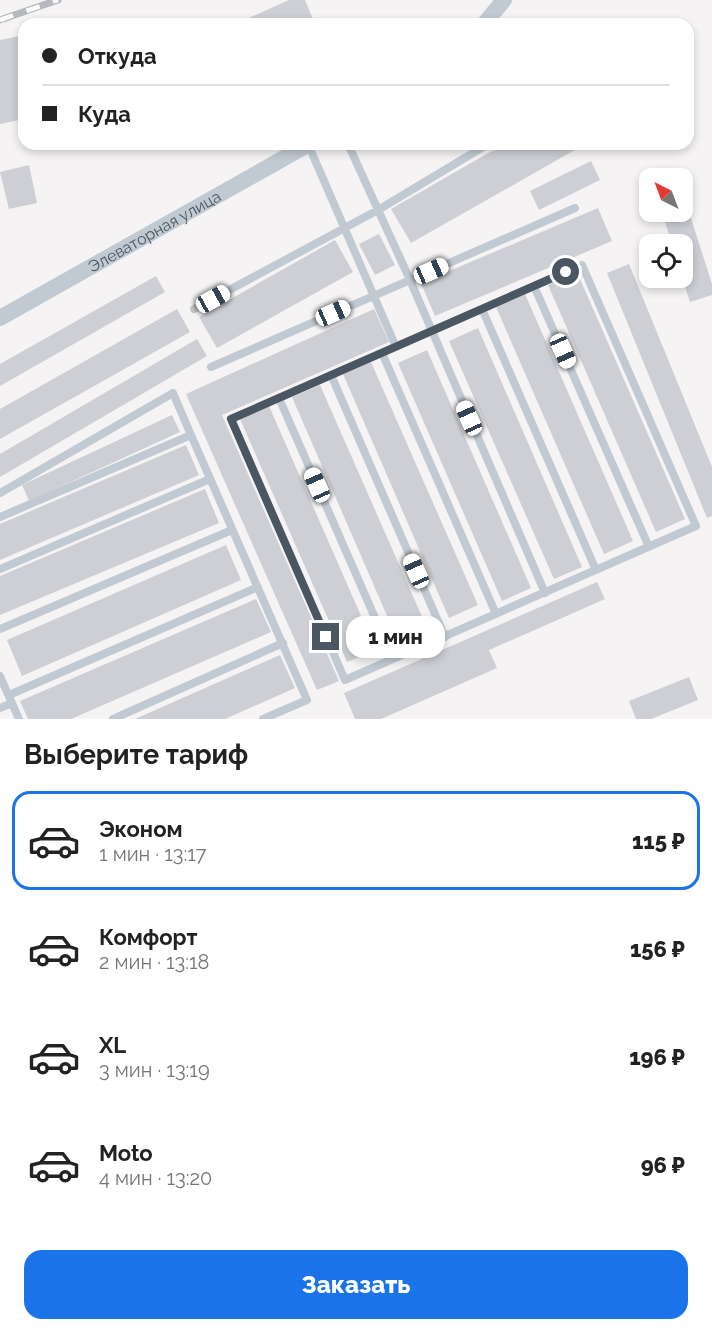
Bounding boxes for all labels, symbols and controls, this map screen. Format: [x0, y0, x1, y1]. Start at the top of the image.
text: Откуда [78, 43, 157, 69]
text: Куда [78, 101, 131, 127]
north arrow [639, 168, 693, 222]
map controls [639, 168, 693, 288]
street label: Элеваторная улица [84, 186, 224, 276]
button: locate [639, 234, 693, 288]
car [411, 255, 451, 287]
route start [552, 258, 579, 285]
car [193, 282, 233, 316]
car [313, 297, 353, 329]
car [547, 331, 579, 371]
car [453, 398, 485, 438]
car [301, 465, 333, 505]
car [400, 551, 432, 591]
callout: 1 мин [347, 616, 446, 658]
route end [312, 623, 339, 650]
text: 1 мин [368, 625, 423, 649]
text: Выберите тариф [24, 739, 248, 770]
icon: car [27, 814, 81, 868]
text: Эконом [99, 816, 183, 842]
text: 115 ₽ [632, 828, 685, 854]
text: 1 мин · 13:17 [99, 842, 206, 866]
icon: car [27, 922, 81, 976]
text: Комфорт [99, 924, 197, 950]
text: 156 ₽ [630, 936, 685, 962]
text: 2 мин · 13:18 [99, 950, 209, 974]
icon: car [27, 1030, 81, 1084]
text: XL [99, 1032, 126, 1058]
text: 196 ₽ [629, 1044, 685, 1070]
text: 3 мин · 13:19 [99, 1058, 210, 1082]
icon: car [27, 1138, 81, 1192]
text: Moto [99, 1140, 153, 1166]
text: 96 ₽ [641, 1152, 685, 1178]
text: 4 мин · 13:20 [99, 1166, 212, 1190]
button: Заказать [24, 1250, 688, 1319]

